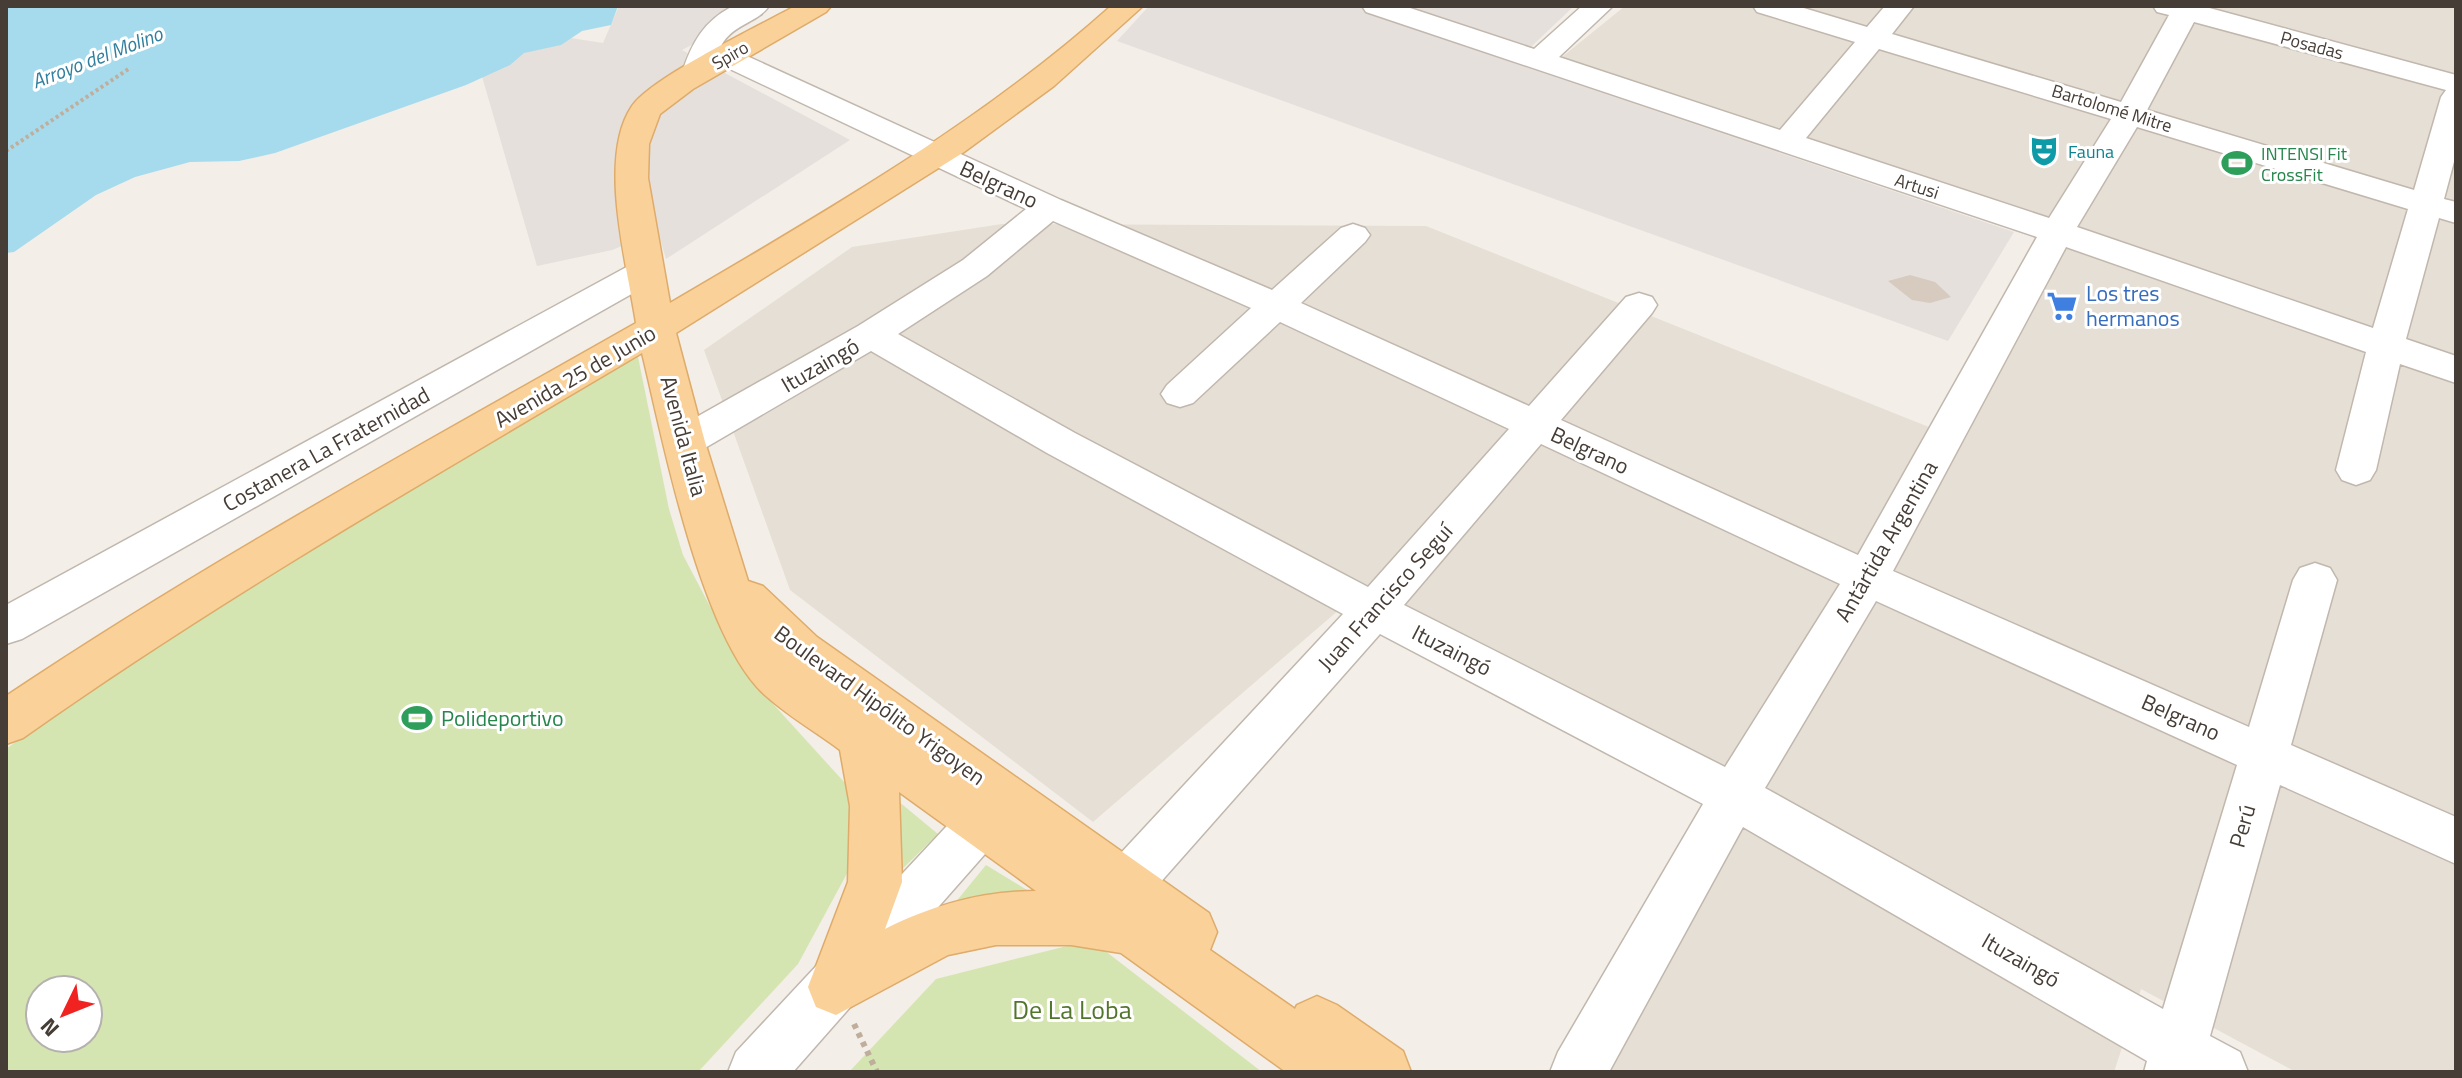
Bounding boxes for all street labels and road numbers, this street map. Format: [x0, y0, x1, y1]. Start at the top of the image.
street label: Posadas [2277, 24, 2347, 66]
street label: Spiro [706, 34, 754, 76]
street label: Bartolomé Mitre [2049, 77, 2175, 139]
street label: Belgrano [954, 151, 1044, 217]
street label: Artusi [1891, 166, 1943, 206]
street label: Avenida 25 de Junio [488, 316, 662, 436]
street label: Ituzaingó [775, 329, 865, 401]
street label: Avenida Italia [652, 372, 716, 500]
street label: Costanera La Fraternidad [216, 378, 436, 520]
street label: Belgrano [1545, 417, 1635, 483]
street label: Antártida Argentina [1826, 454, 1946, 628]
street label: Juan Francisco Seguí [1309, 514, 1462, 678]
street label: Ituzaingó [1406, 615, 1498, 685]
street label: Boulevard Hipólito Yrigoyen [767, 617, 993, 793]
street label: Belgrano [2136, 685, 2226, 749]
street label: Perú [2220, 800, 2264, 852]
street label: Ituzaingó [1976, 924, 2066, 996]

